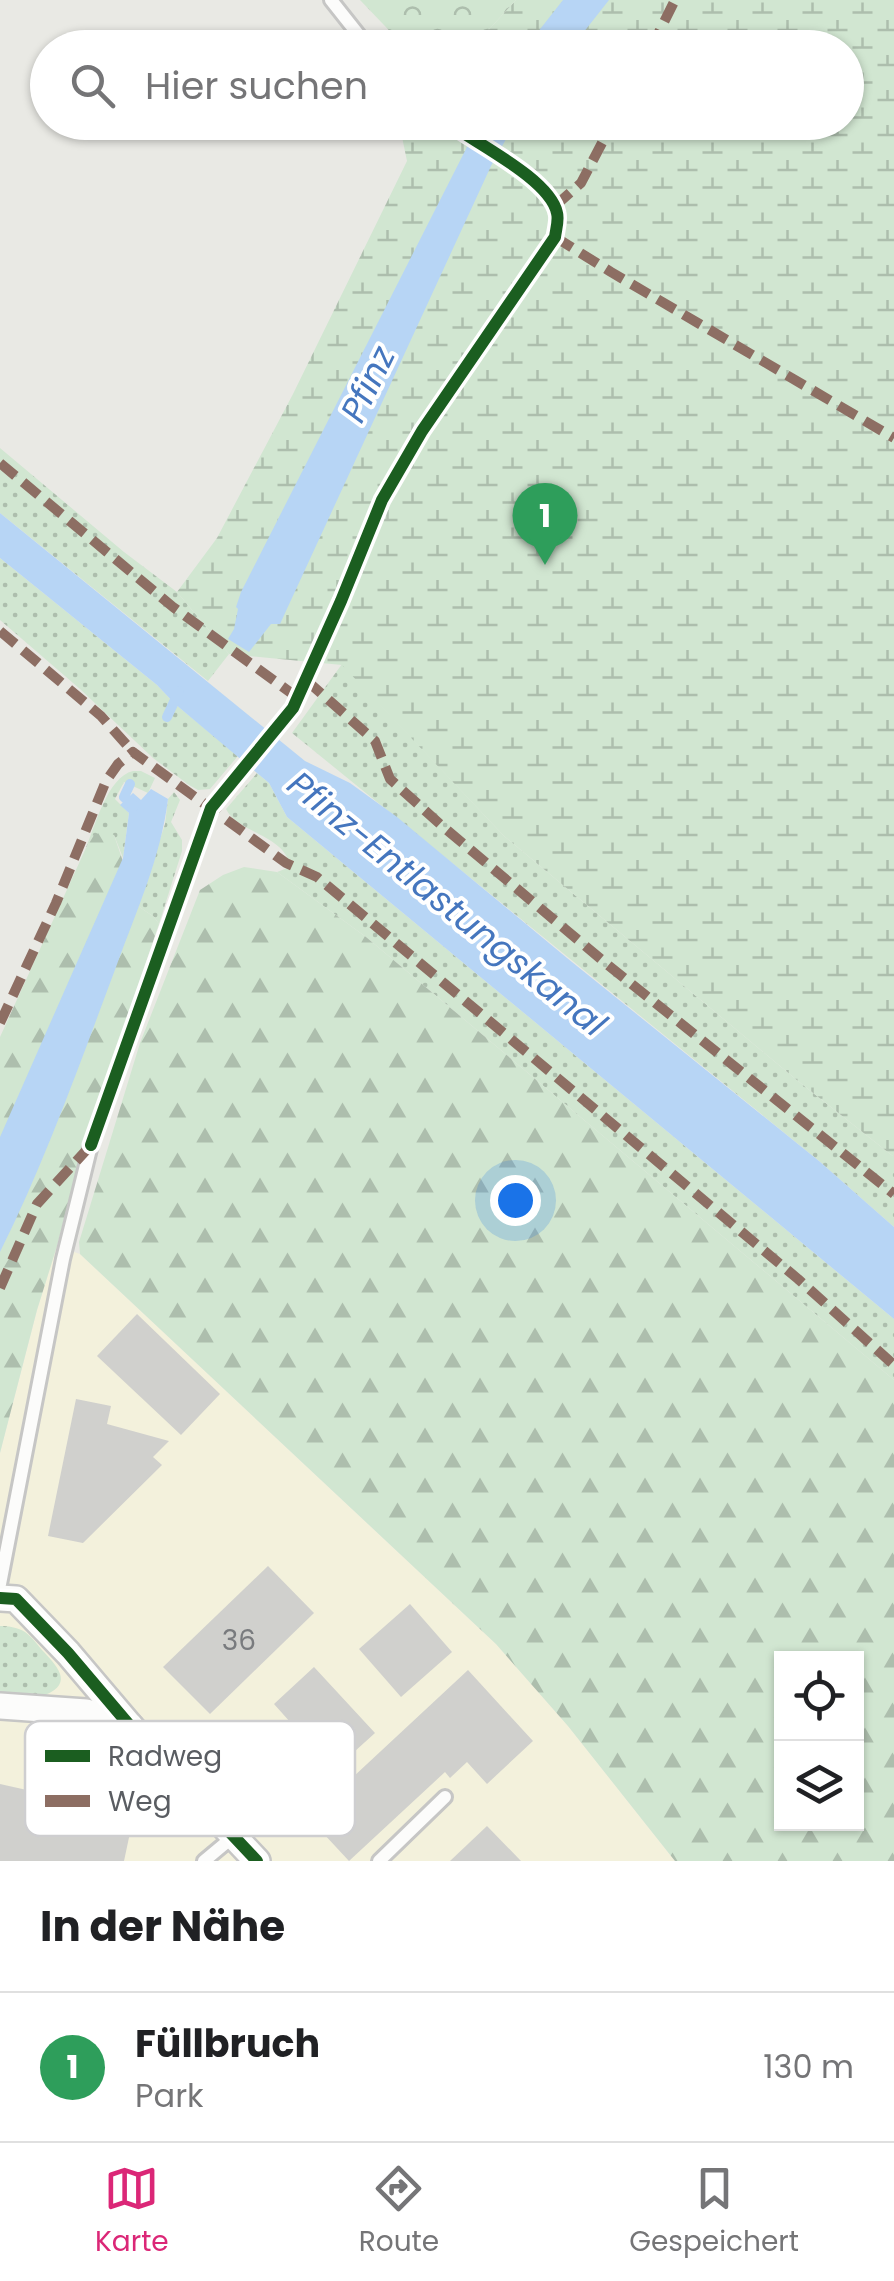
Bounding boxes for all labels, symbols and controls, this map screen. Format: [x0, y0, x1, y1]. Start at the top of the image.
search box [30, 30, 864, 140]
icon: search [65, 58, 120, 113]
text: Hier suchen [145, 59, 368, 112]
water label: Pfinz [328, 338, 407, 430]
pin: 1 [512, 482, 578, 565]
water label: Pfinz-Entlastungskanal [277, 760, 617, 1048]
your location [490, 1175, 541, 1226]
house number: 36 [222, 1621, 256, 1660]
map controls [774, 1651, 864, 1831]
button: locate [774, 1651, 864, 1741]
legend [25, 1721, 355, 1836]
text: Radweg [108, 1737, 222, 1776]
button: layers [774, 1741, 864, 1831]
text: Weg [108, 1782, 172, 1821]
text: In der Nähe [40, 1897, 285, 1956]
text: Füllbruch [135, 2017, 320, 2070]
text: 1 [66, 2044, 79, 2089]
text: 130 m [763, 2044, 854, 2089]
text: Park [135, 2073, 204, 2118]
tab: Karte [95, 2161, 169, 2263]
tab: Route [359, 2161, 439, 2263]
tab: Gespeichert [629, 2161, 799, 2263]

